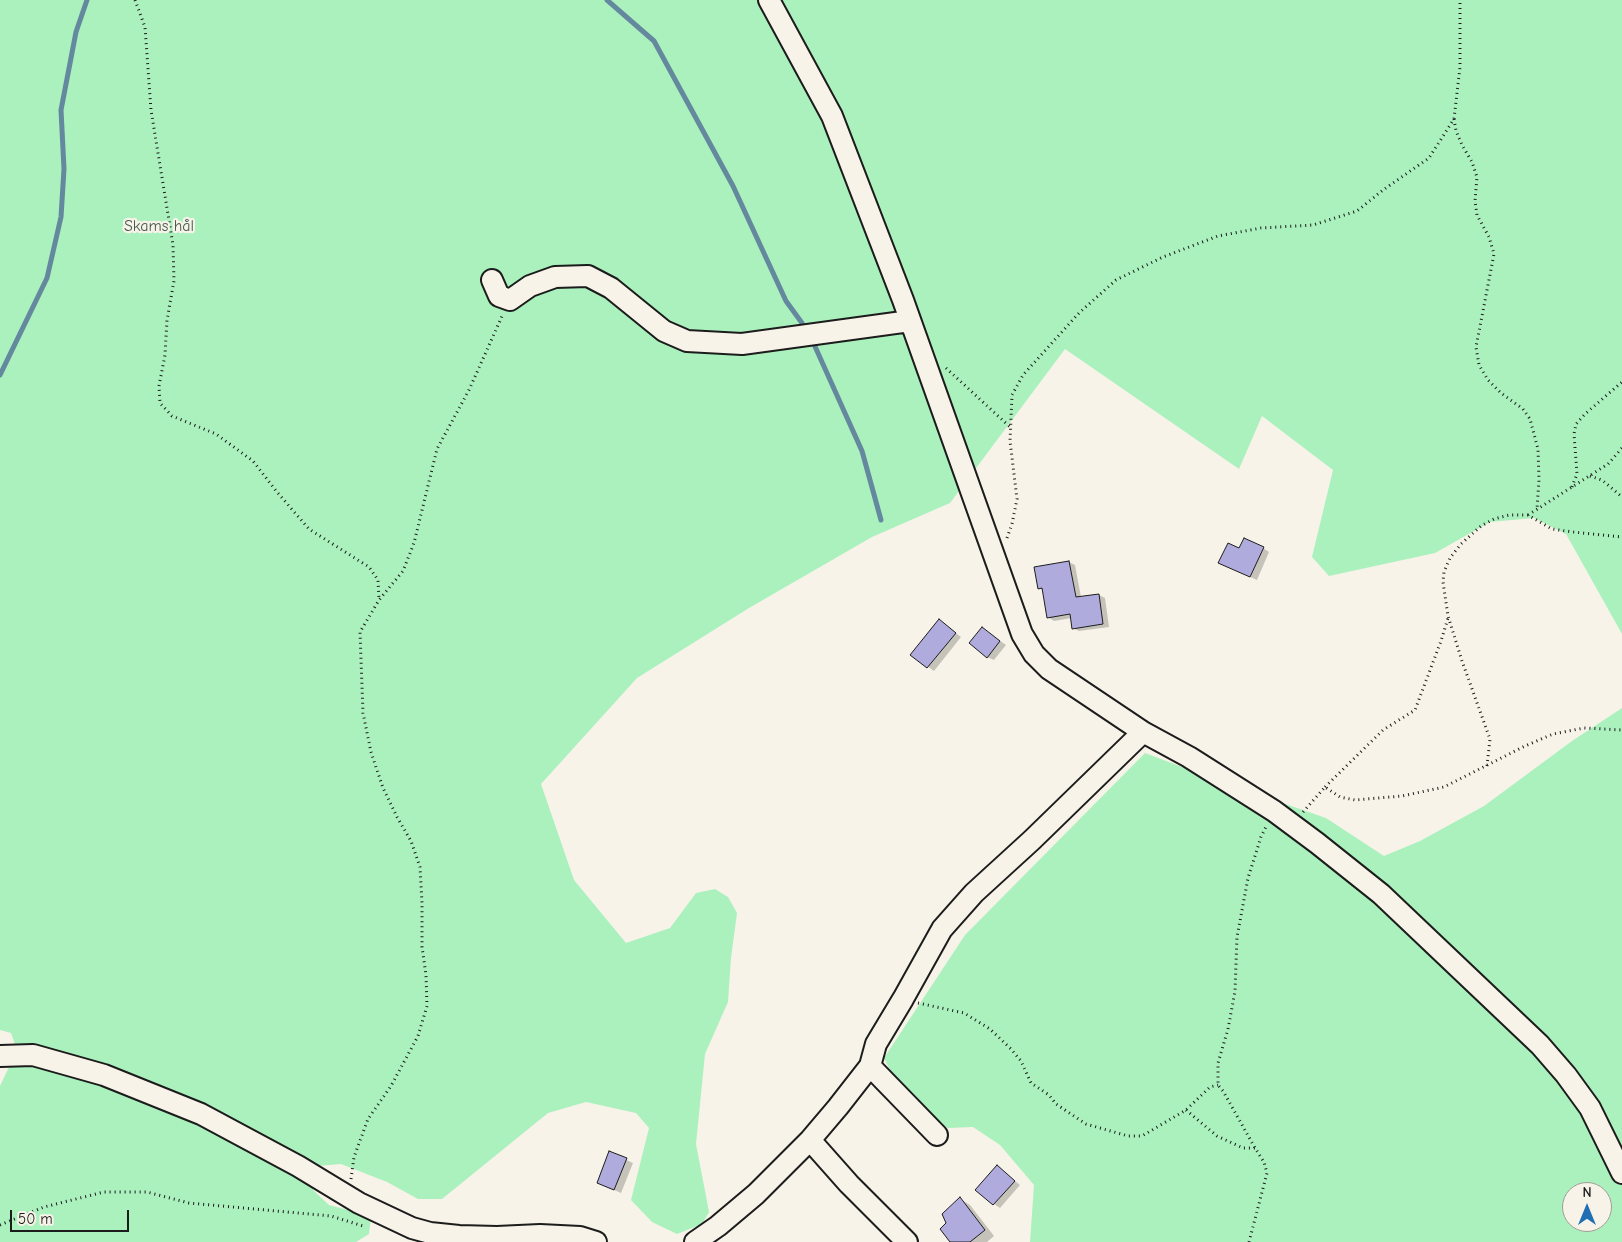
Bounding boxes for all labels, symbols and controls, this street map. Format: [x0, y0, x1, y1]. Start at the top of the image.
park label: Skams hål [124, 216, 194, 236]
north arrow [1562, 1182, 1612, 1232]
text: N [1582, 1184, 1592, 1201]
scale bar [12, 1200, 131, 1232]
text: 50 m [18, 1210, 53, 1228]

